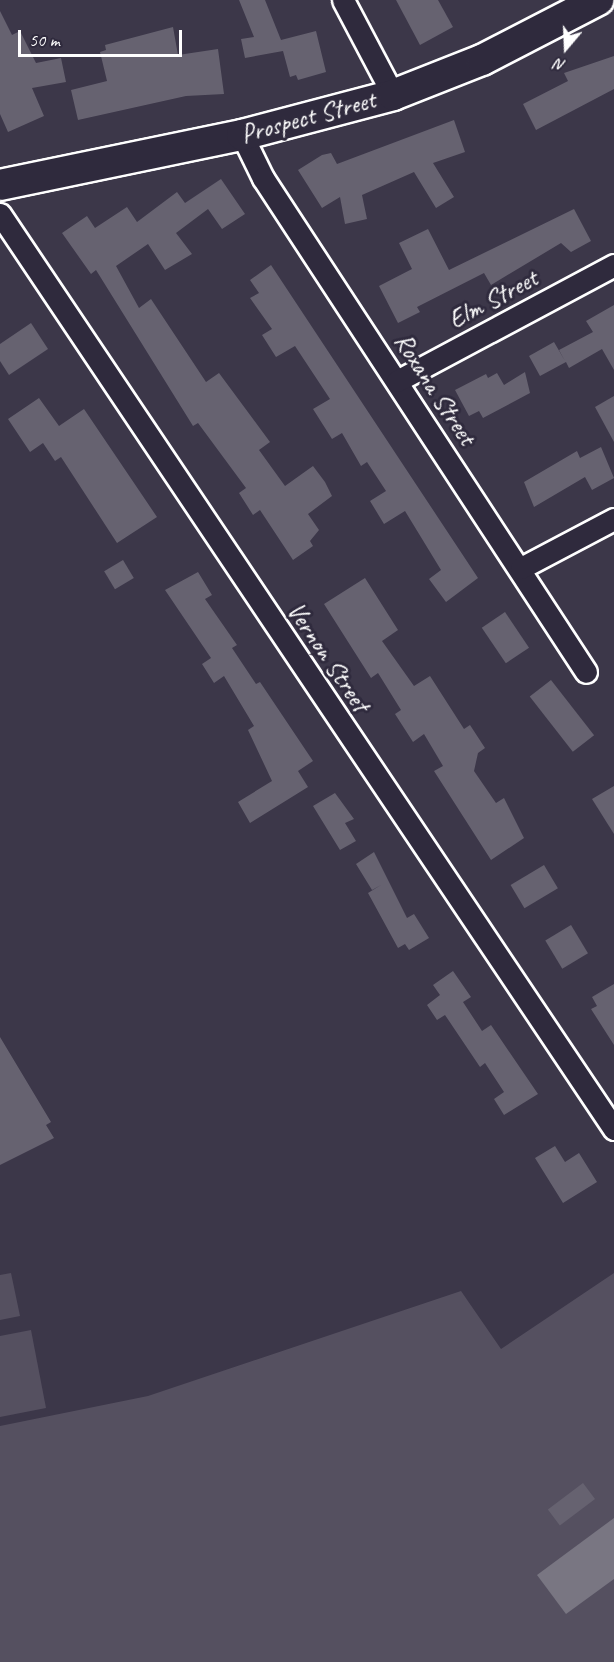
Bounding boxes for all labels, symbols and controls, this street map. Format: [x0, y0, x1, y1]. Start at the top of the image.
scale bar [21, 18, 184, 56]
north arrow [536, 18, 596, 78]
text: 50 m [29, 29, 60, 51]
text: N [552, 54, 568, 76]
street label: Prospect Street [237, 84, 379, 150]
street label: Elm Street [443, 262, 543, 336]
street label: Roxana Street [387, 327, 483, 451]
street label: Vernon Street [280, 596, 376, 718]

